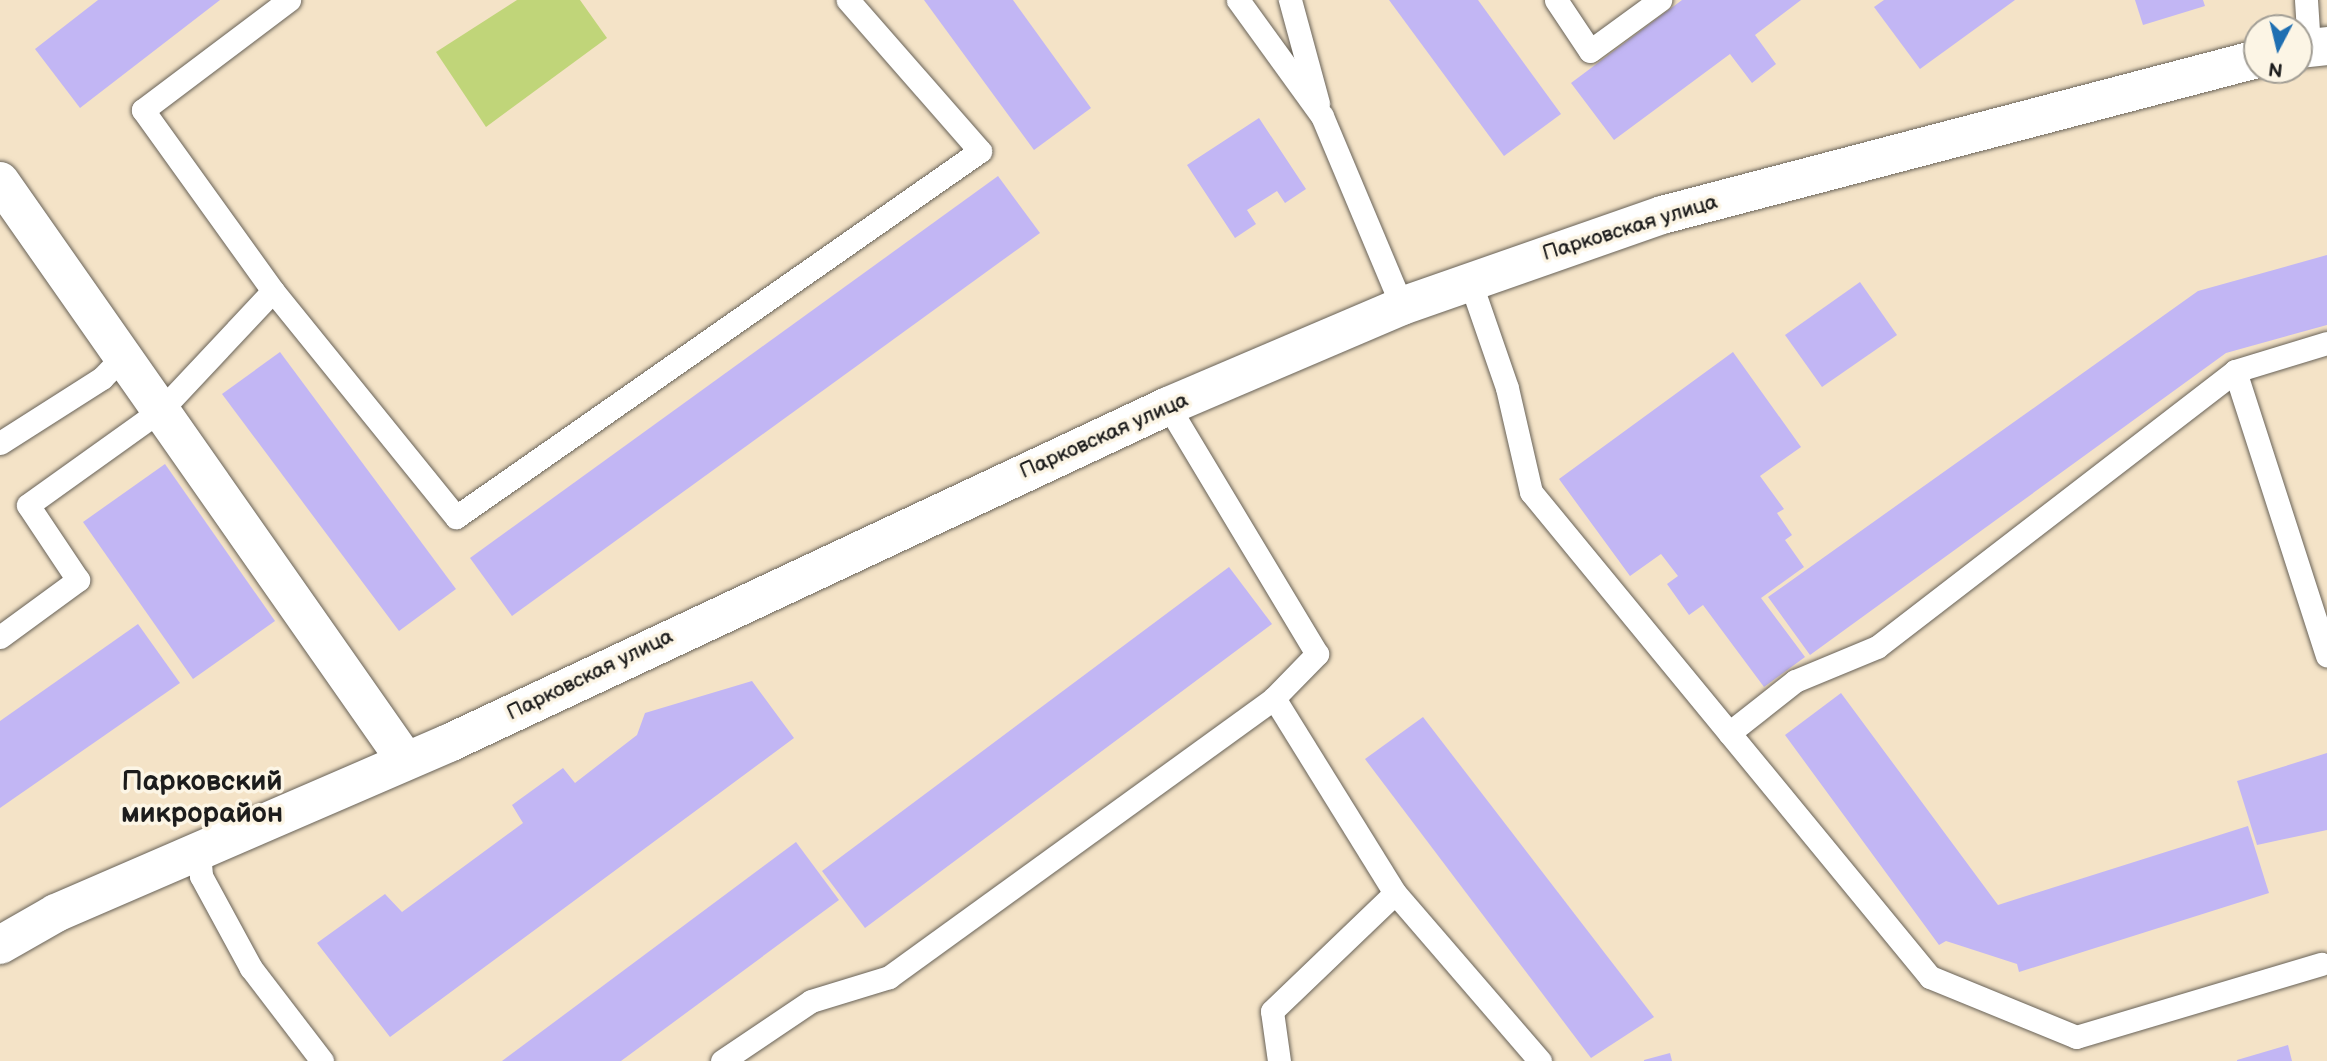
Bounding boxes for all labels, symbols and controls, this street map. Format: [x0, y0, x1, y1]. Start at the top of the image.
north arrow [2243, 14, 2313, 84]
text: N [2267, 56, 2284, 81]
street label: Парковская улица [1539, 189, 1721, 267]
street label: Парковская улица [1016, 388, 1192, 484]
street label: Парковская улица [503, 624, 677, 726]
district label: Парковский микрорайон [121, 765, 283, 831]

